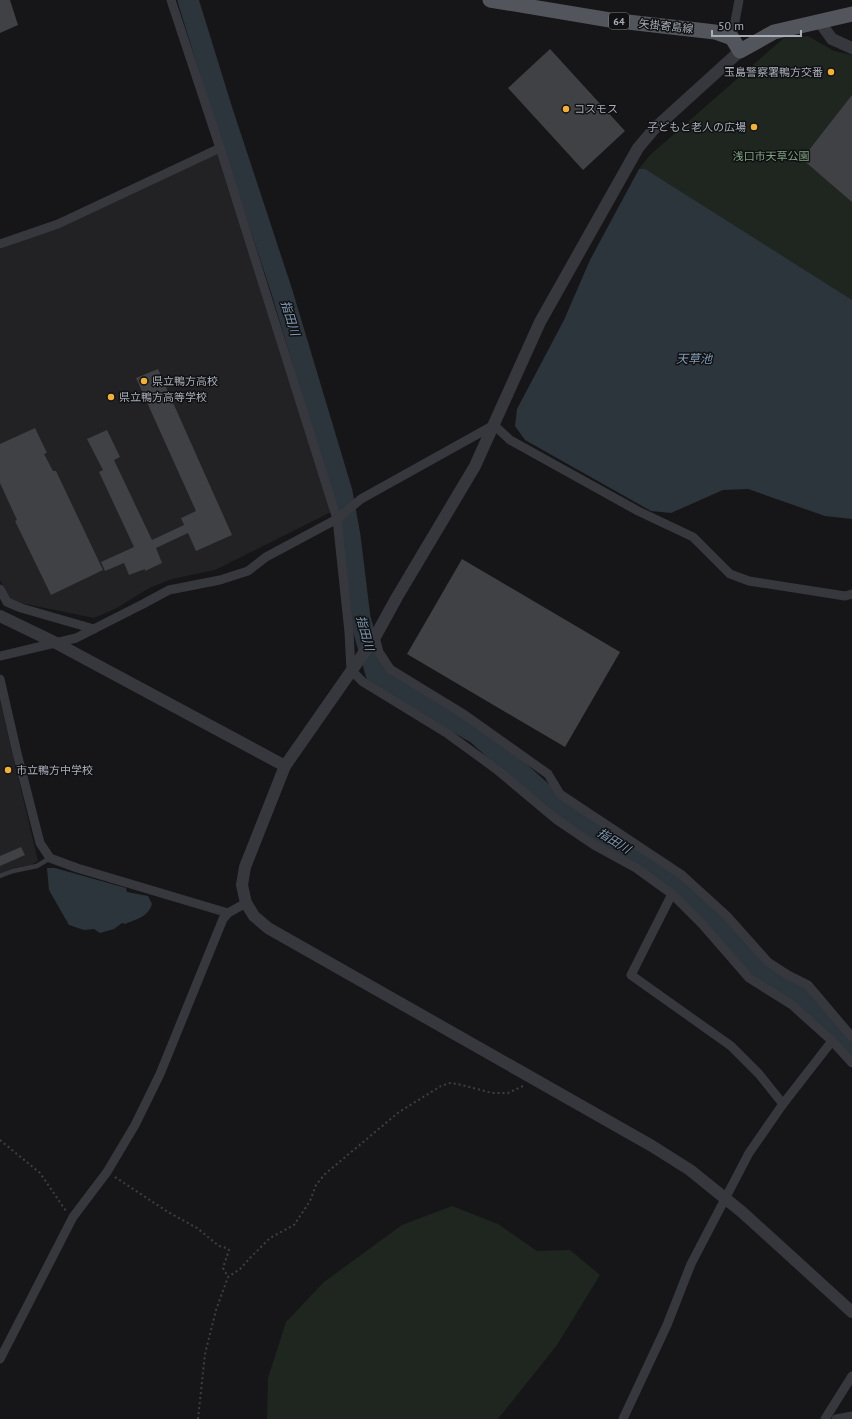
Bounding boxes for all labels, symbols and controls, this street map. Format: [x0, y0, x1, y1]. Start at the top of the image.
scale bar [712, 12, 801, 38]
road number: 64 [609, 13, 629, 29]
street label: 矢掛寄島線 [638, 16, 694, 36]
text: 50 m [718, 18, 744, 33]
place label: 玉島警察署鴨方交番 [724, 65, 823, 79]
marker: 玉島警察署鴨方交番 [826, 67, 836, 77]
place label: コスモス [574, 102, 618, 116]
marker: コスモス [561, 104, 571, 114]
place label: 子どもと老人の広場 [647, 120, 746, 134]
marker: 子どもと老人の広場 [749, 122, 759, 132]
park label: 浅口市天草公園 [733, 149, 810, 163]
water label: 指田川 [278, 298, 303, 339]
water label: 天草池 [676, 351, 713, 366]
place label: 県立鴨方高校 [152, 374, 218, 388]
marker: 県立鴨方高校 [139, 376, 149, 386]
place label: 県立鴨方高等学校 [119, 390, 207, 404]
marker: 県立鴨方高等学校 [106, 392, 116, 402]
water label: 指田川 [354, 614, 378, 654]
place label: 市立鴨方中学校 [16, 763, 93, 777]
marker: 市立鴨方中学校 [3, 765, 13, 775]
water label: 指田川 [595, 825, 635, 858]

